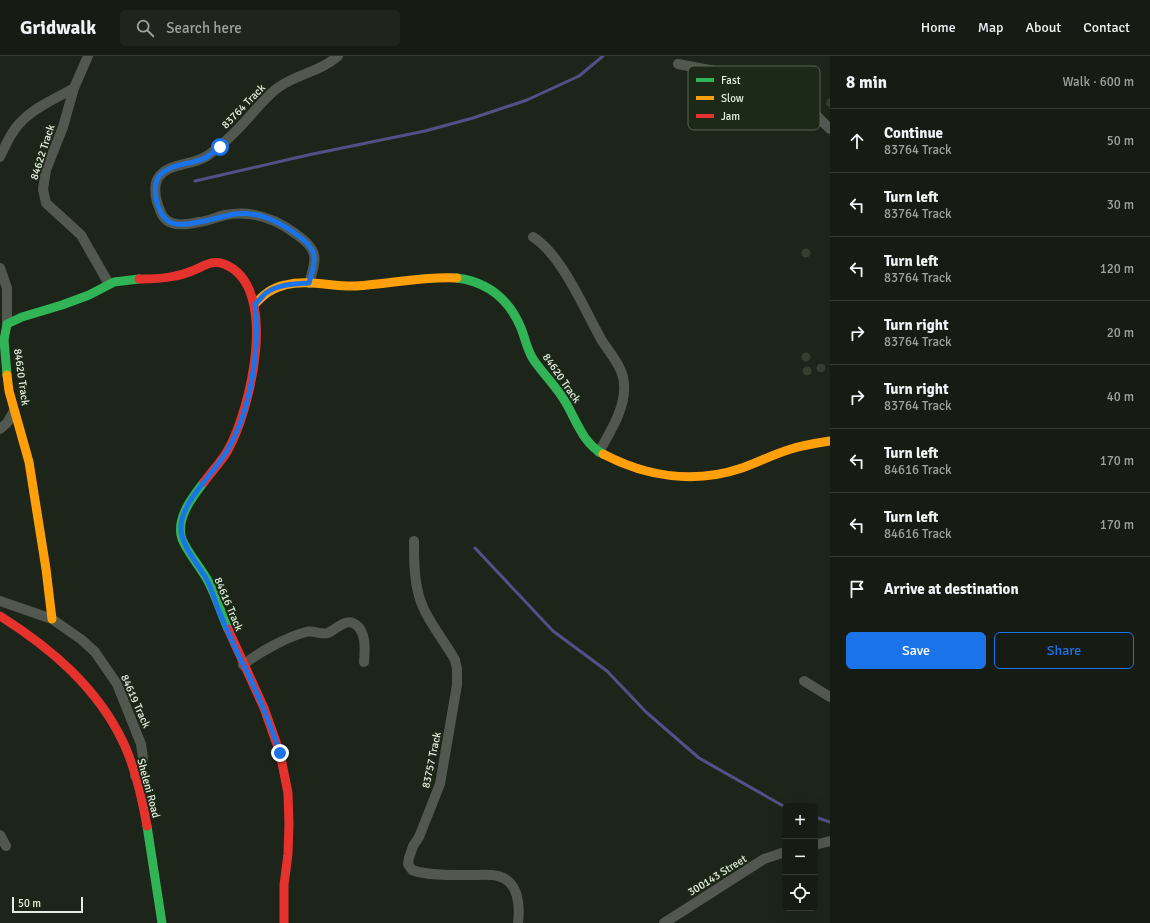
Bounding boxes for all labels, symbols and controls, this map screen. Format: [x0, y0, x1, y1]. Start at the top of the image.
search box [120, 10, 400, 46]
text: Gridwalk [20, 16, 96, 40]
icon: search [134, 17, 156, 39]
text: Search here [166, 19, 242, 37]
text: Home [921, 19, 956, 36]
text: Map [978, 19, 1003, 36]
text: About [1025, 19, 1061, 36]
text: Contact [1083, 19, 1130, 36]
legend [688, 66, 820, 130]
text: 8 min [846, 72, 887, 93]
text: Fast [721, 74, 741, 87]
text: Walk · 600 m [1063, 74, 1134, 90]
street label: 83764 Track [219, 81, 268, 131]
text: Slow [721, 92, 744, 105]
text: Jam [721, 110, 740, 123]
street label: 84622 Track [27, 122, 58, 181]
text: Continue [884, 124, 943, 142]
icon: ahead [846, 130, 868, 152]
text: 50 m [1107, 133, 1134, 149]
route start [211, 138, 229, 156]
text: 83764 Track [884, 142, 952, 158]
text: Turn left [884, 188, 938, 206]
icon: left [846, 194, 868, 216]
text: 30 m [1107, 197, 1134, 213]
text: 83764 Track [884, 206, 952, 222]
text: Turn left [884, 252, 938, 270]
icon: left [846, 258, 868, 280]
text: 120 m [1100, 261, 1134, 277]
text: 83764 Track [884, 270, 952, 286]
text: Turn right [884, 316, 949, 334]
icon: right [846, 322, 868, 344]
text: 20 m [1107, 325, 1134, 341]
text: 83764 Track [884, 334, 952, 350]
street label: 84620 Track [11, 348, 32, 407]
street label: 84620 Track [540, 351, 584, 406]
text: Turn right [884, 380, 949, 398]
icon: right [846, 386, 868, 408]
text: 40 m [1107, 389, 1134, 405]
text: 83764 Track [884, 398, 952, 414]
text: Turn left [884, 444, 938, 462]
icon: left [846, 450, 868, 472]
text: 170 m [1100, 453, 1134, 469]
text: 84616 Track [884, 462, 952, 478]
text: Turn left [884, 508, 938, 526]
icon: left [846, 514, 868, 536]
text: 170 m [1100, 517, 1134, 533]
text: 84616 Track [884, 526, 952, 542]
street label: 84616 Track [211, 575, 246, 634]
icon: arrive [846, 578, 868, 600]
text: Arrive at destination [884, 580, 1019, 598]
button: Save [846, 632, 986, 669]
button: Share [994, 632, 1134, 669]
street label: 84619 Track [118, 672, 153, 730]
street label: 83757 Track [419, 730, 444, 789]
route end [271, 744, 289, 762]
street label: Sheleni Road [134, 757, 163, 820]
map controls [782, 803, 818, 911]
button: + [782, 803, 818, 839]
button: − [782, 839, 818, 875]
street label: 300143 Street [686, 852, 749, 899]
button: locate [782, 875, 818, 911]
scale bar [12, 895, 83, 914]
text: 50 m [18, 897, 41, 910]

